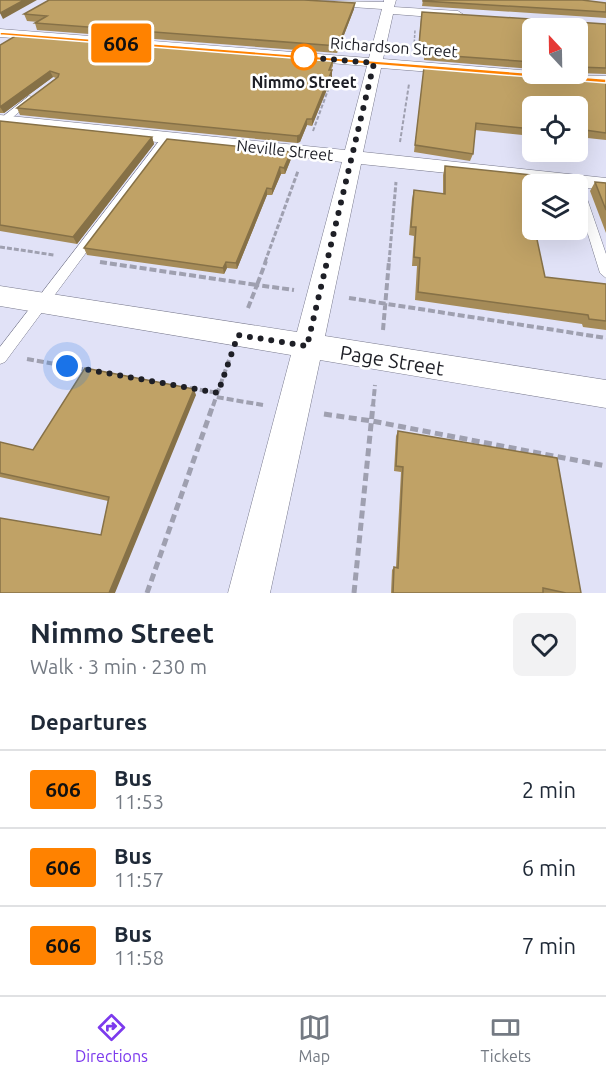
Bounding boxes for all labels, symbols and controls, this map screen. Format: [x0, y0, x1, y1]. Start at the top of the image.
north arrow [522, 18, 588, 84]
map controls [522, 18, 588, 240]
line badge: 606 [86, 24, 156, 63]
text: 606 [103, 31, 139, 55]
street label: Richardson Street [330, 34, 459, 60]
marker: Nimmo Street [291, 44, 317, 70]
place label: Nimmo Street [251, 73, 357, 91]
button: locate [522, 96, 588, 162]
street label: Neville Street [236, 136, 335, 164]
button: layers [522, 174, 588, 240]
street label: Page Street [338, 340, 446, 380]
your location [52, 351, 82, 381]
button: heart [513, 613, 576, 676]
text: Nimmo Street [30, 617, 214, 648]
text: Walk · 3 min · 230 m [30, 655, 207, 678]
text: Departures [30, 709, 147, 734]
text: Bus [114, 765, 152, 790]
text: 606 [45, 777, 81, 801]
text: 2 min [522, 777, 576, 802]
text: 11:53 [114, 790, 164, 813]
text: Bus [114, 843, 152, 868]
text: 606 [45, 855, 81, 879]
text: 6 min [522, 855, 576, 880]
text: 11:57 [114, 868, 164, 891]
text: Bus [114, 921, 152, 946]
text: 606 [45, 933, 81, 957]
text: 7 min [522, 933, 576, 958]
text: 11:58 [114, 946, 164, 969]
tab: Directions [75, 1011, 148, 1065]
tab: Map [298, 1011, 331, 1065]
tab: Tickets [481, 1011, 531, 1065]

